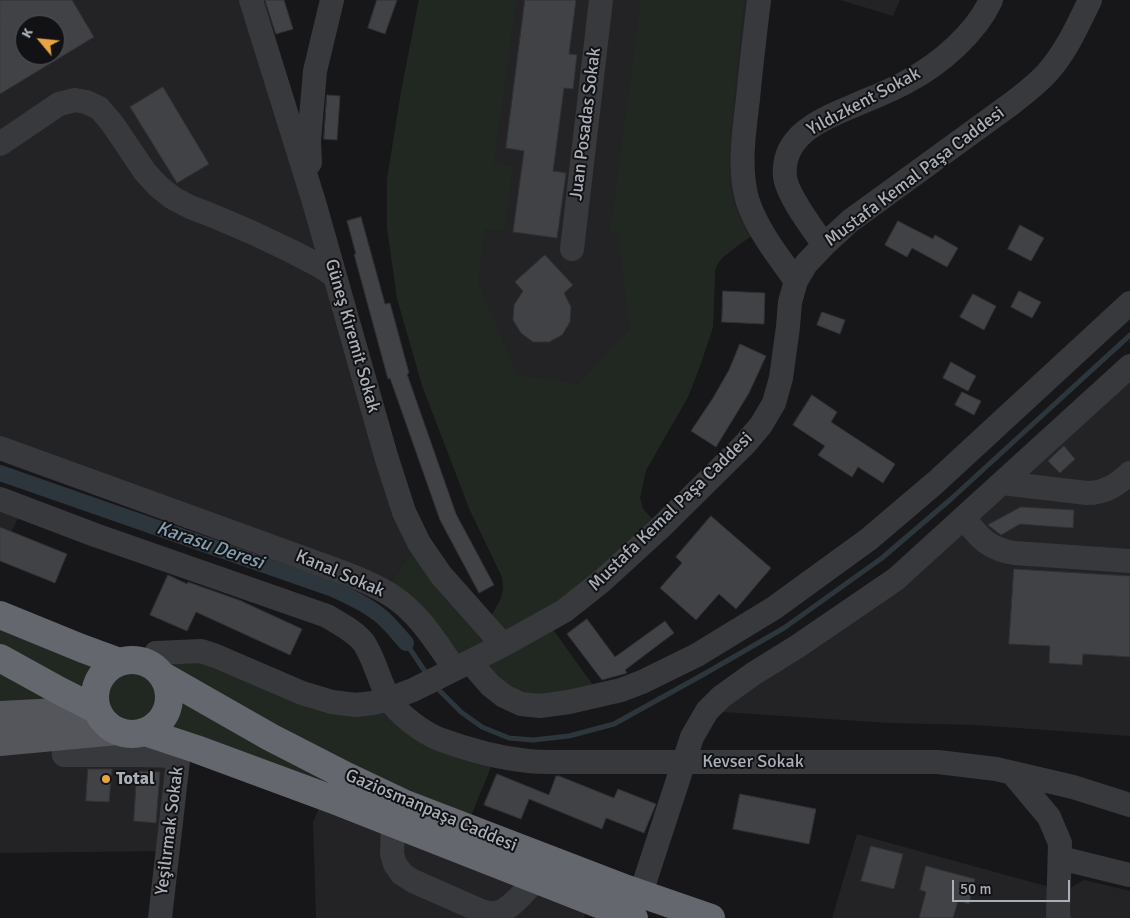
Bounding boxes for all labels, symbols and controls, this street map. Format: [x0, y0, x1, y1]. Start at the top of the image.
north arrow [15, 15, 65, 65]
text: K [18, 25, 37, 41]
street label: Juan Posadas Sokak [566, 46, 606, 202]
street label: Yıldızkent Sokak [804, 63, 924, 141]
street label: Mustafa Kemal Paşa Caddesi [821, 102, 1009, 252]
street label: Güneş Kiremit Sokak [320, 257, 384, 415]
street label: Mustafa Kemal Paşa Caddesi [585, 428, 757, 596]
water label: Karasu Deresi [153, 517, 267, 575]
street label: Kanal Sokak [292, 546, 388, 602]
street label: Kevser Sokak [702, 751, 804, 773]
street label: Yeşilırmak Sokak [151, 765, 189, 897]
street label: Gaziosmanpaşa Caddesi [342, 765, 520, 857]
place label: Total [116, 768, 155, 790]
marker: Total [100, 773, 112, 785]
scale bar [955, 870, 1072, 902]
text: 50 m [960, 880, 991, 898]

